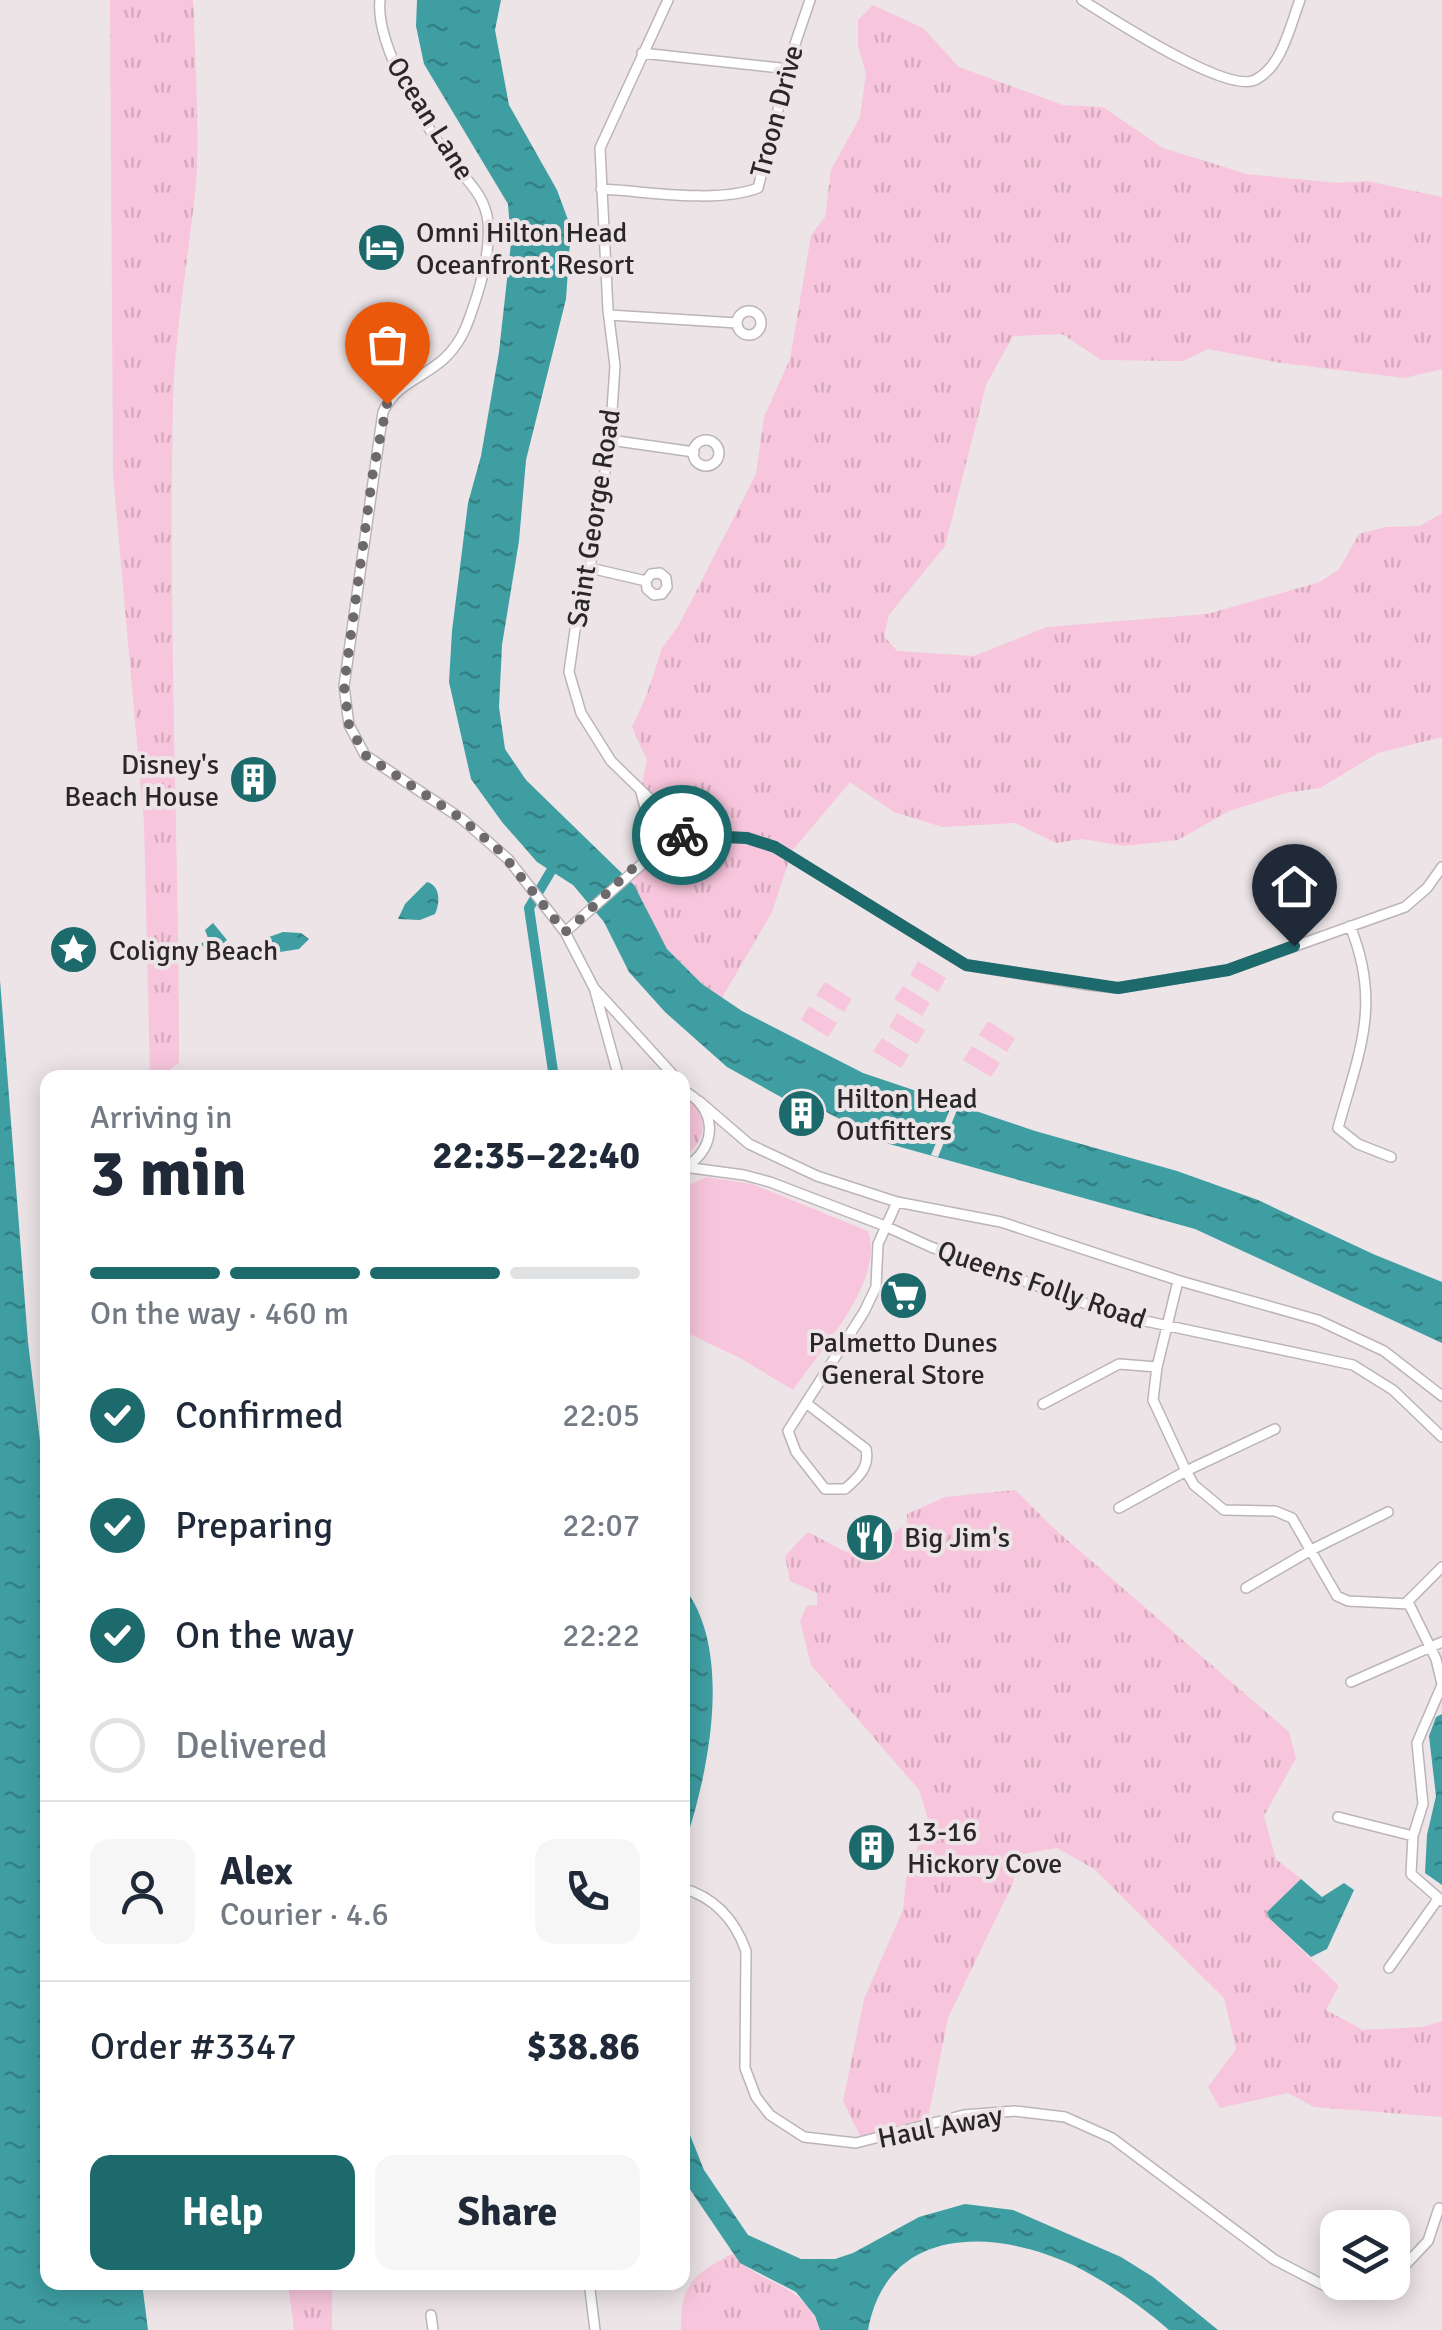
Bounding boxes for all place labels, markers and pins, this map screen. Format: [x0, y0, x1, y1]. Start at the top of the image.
place label: Omni Hilton Head Oceanfront Resort [416, 216, 635, 282]
hotel icon: Omni Hilton Head Oceanfront Resort [355, 222, 407, 274]
pin [345, 302, 430, 405]
place label: Disney's Beach House [64, 748, 219, 814]
building icon: Disney's Beach House [228, 754, 280, 806]
pin [1252, 844, 1337, 947]
place icon: Coligny Beach [48, 924, 100, 976]
place label: Coligny Beach [109, 934, 278, 968]
place label: Hilton Head Outfitters [836, 1082, 978, 1148]
building icon: Hilton Head Outfitters [775, 1088, 827, 1140]
supermarket icon: Palmetto Dunes General Store [877, 1269, 929, 1321]
place label: Palmetto Dunes General Store [808, 1326, 998, 1392]
restaurant icon: Big Jim's [843, 1511, 895, 1563]
place label: Big Jim's [904, 1521, 1010, 1555]
place label: 13-16 Hickory Cove [907, 1815, 1062, 1881]
building icon: 13-16 Hickory Cove [846, 1821, 898, 1873]

